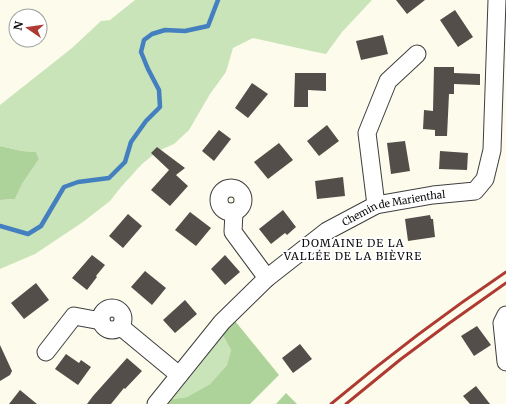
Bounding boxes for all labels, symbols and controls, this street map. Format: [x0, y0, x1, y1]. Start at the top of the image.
north arrow [8, 8, 48, 48]
text: N [10, 20, 26, 32]
street label: Chemin de Marienthal [340, 187, 446, 228]
district label: DOMAINE DE LA VALLÉE DE LA BIÈVRE [283, 236, 422, 263]

